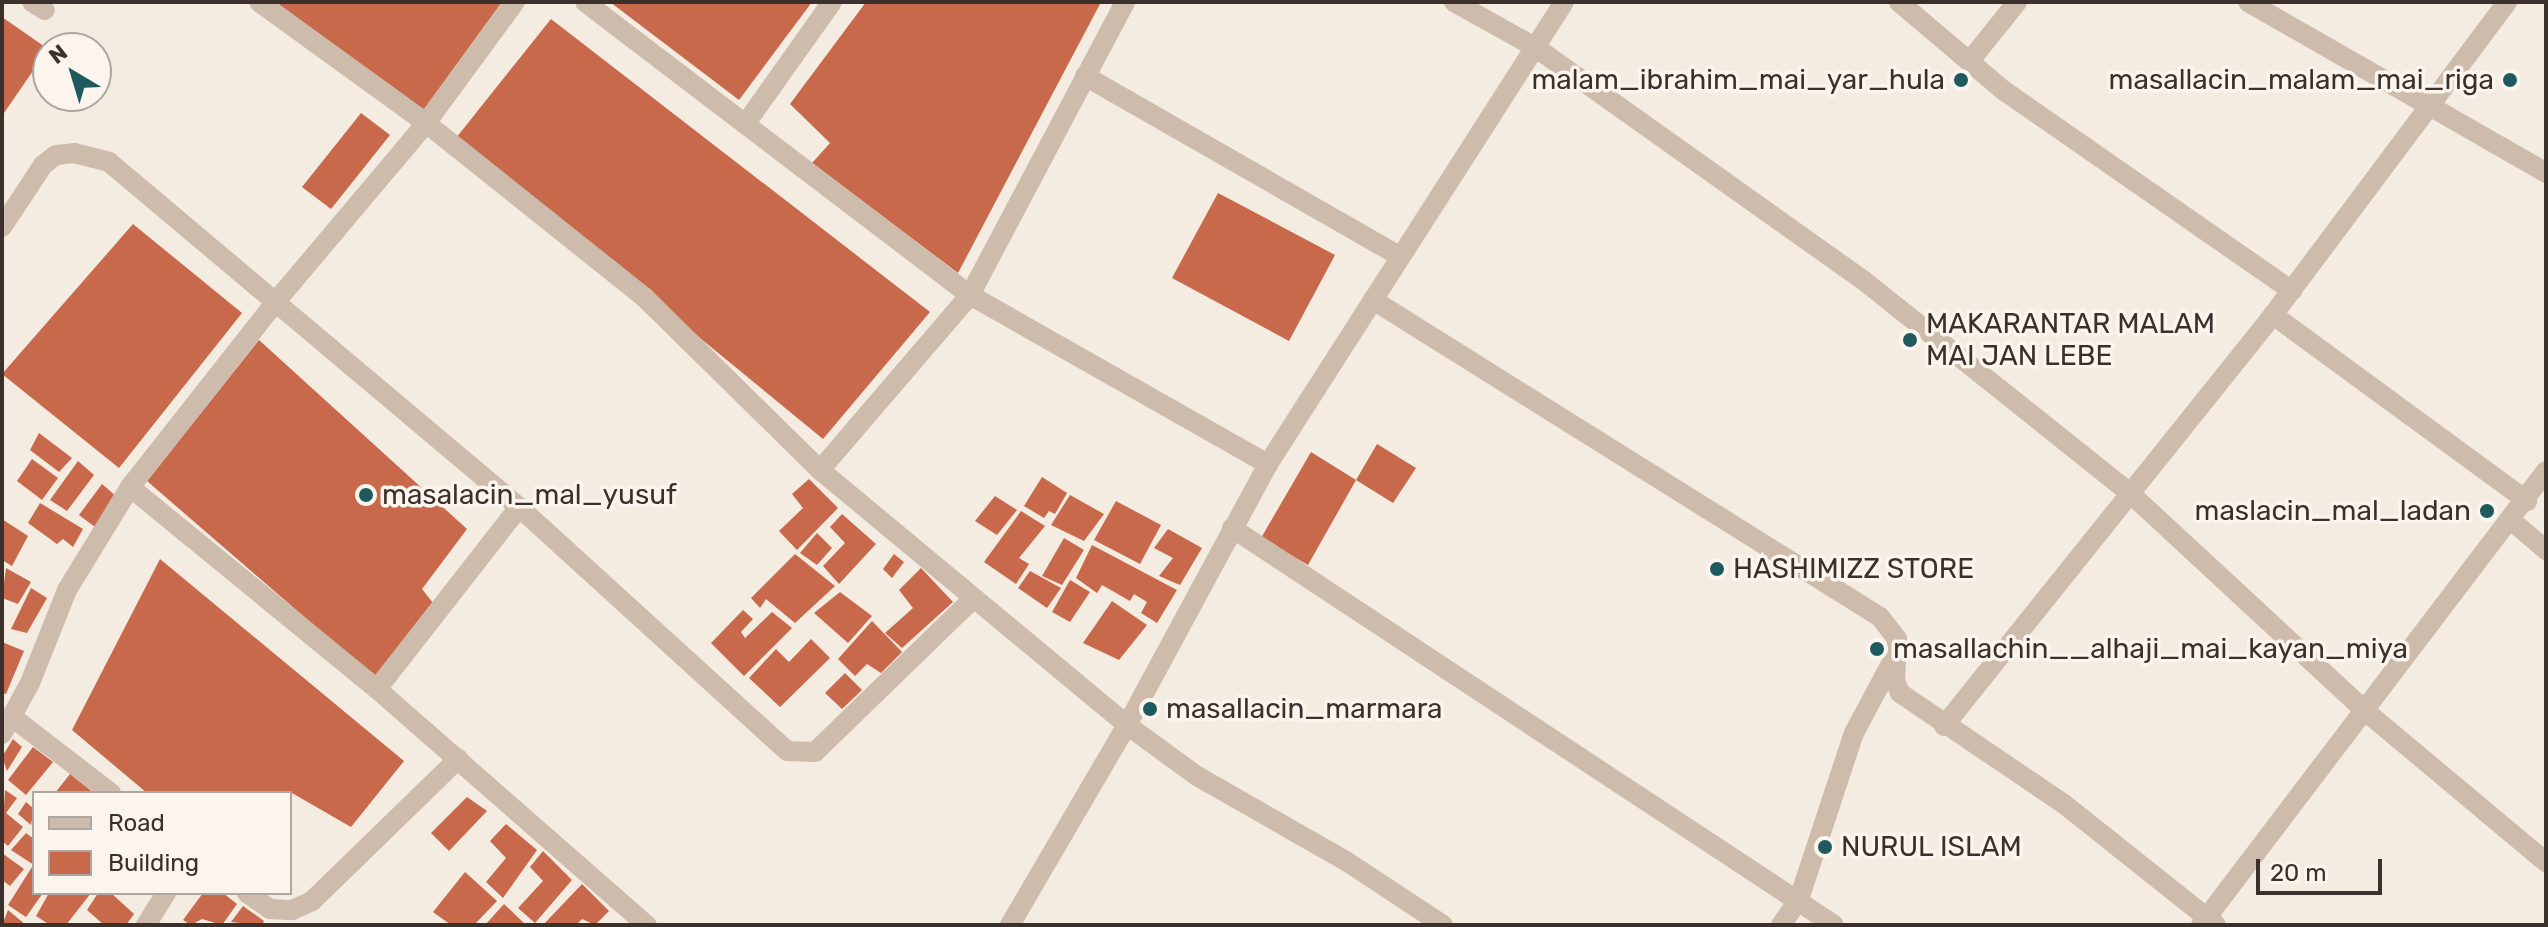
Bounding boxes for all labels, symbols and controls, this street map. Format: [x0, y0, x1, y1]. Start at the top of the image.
north arrow [32, 32, 112, 112]
text: N [44, 39, 73, 70]
place label: malam_ibrahim_mai_yar_hula [1531, 63, 1945, 97]
place label: masallacin_malam_mai_riga [2109, 63, 2494, 97]
marker: malam_ibrahim_mai_yar_hula [1952, 71, 1970, 89]
marker: masallacin_malam_mai_riga [2501, 71, 2519, 89]
place label: MAKARANTAR MALAM MAI JAN LEBE [1926, 307, 2215, 373]
marker: MAKARANTAR MALAM MAI JAN LEBE [1901, 331, 1919, 349]
place label: masalacin_mal_yusuf [382, 478, 677, 512]
marker: masalacin_mal_yusuf [357, 486, 375, 504]
place label: maslacin_mal_ladan [2195, 494, 2471, 528]
marker: maslacin_mal_ladan [2478, 502, 2496, 520]
place label: HASHIMIZZ STORE [1733, 552, 1974, 586]
marker: HASHIMIZZ STORE [1708, 560, 1726, 578]
place label: masallachin__alhaji_mai_kayan_miya [1893, 632, 2408, 666]
marker: masallachin__alhaji_mai_kayan_miya [1868, 640, 1886, 658]
place label: masallacin_marmara [1166, 692, 1442, 726]
marker: masallacin_marmara [1141, 700, 1159, 718]
legend [32, 791, 292, 895]
text: Road [108, 809, 165, 837]
place label: NURUL ISLAM [1841, 830, 2022, 864]
marker: NURUL ISLAM [1816, 838, 1834, 856]
scale bar [2260, 843, 2386, 893]
text: Building [108, 849, 199, 877]
text: 20 m [2270, 859, 2327, 887]

